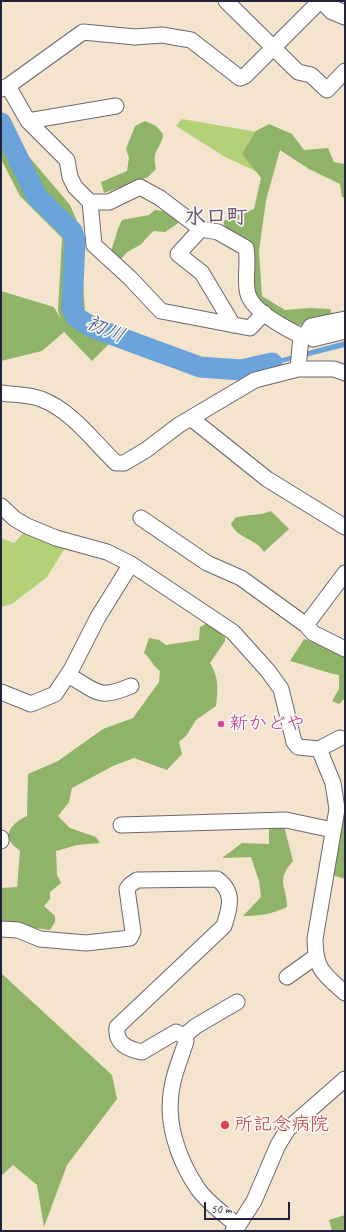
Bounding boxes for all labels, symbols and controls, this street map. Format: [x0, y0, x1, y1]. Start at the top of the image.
district label: 水口町 [185, 204, 247, 230]
water label: 初川 [82, 311, 128, 349]
place label: 新かどや [229, 713, 305, 735]
marker: 新かどや [216, 719, 226, 729]
place label: 所記念病院 [234, 1114, 329, 1136]
marker: 所記念病院 [219, 1119, 231, 1131]
scale bar [206, 1194, 292, 1220]
text: 50 m [211, 1201, 231, 1217]

